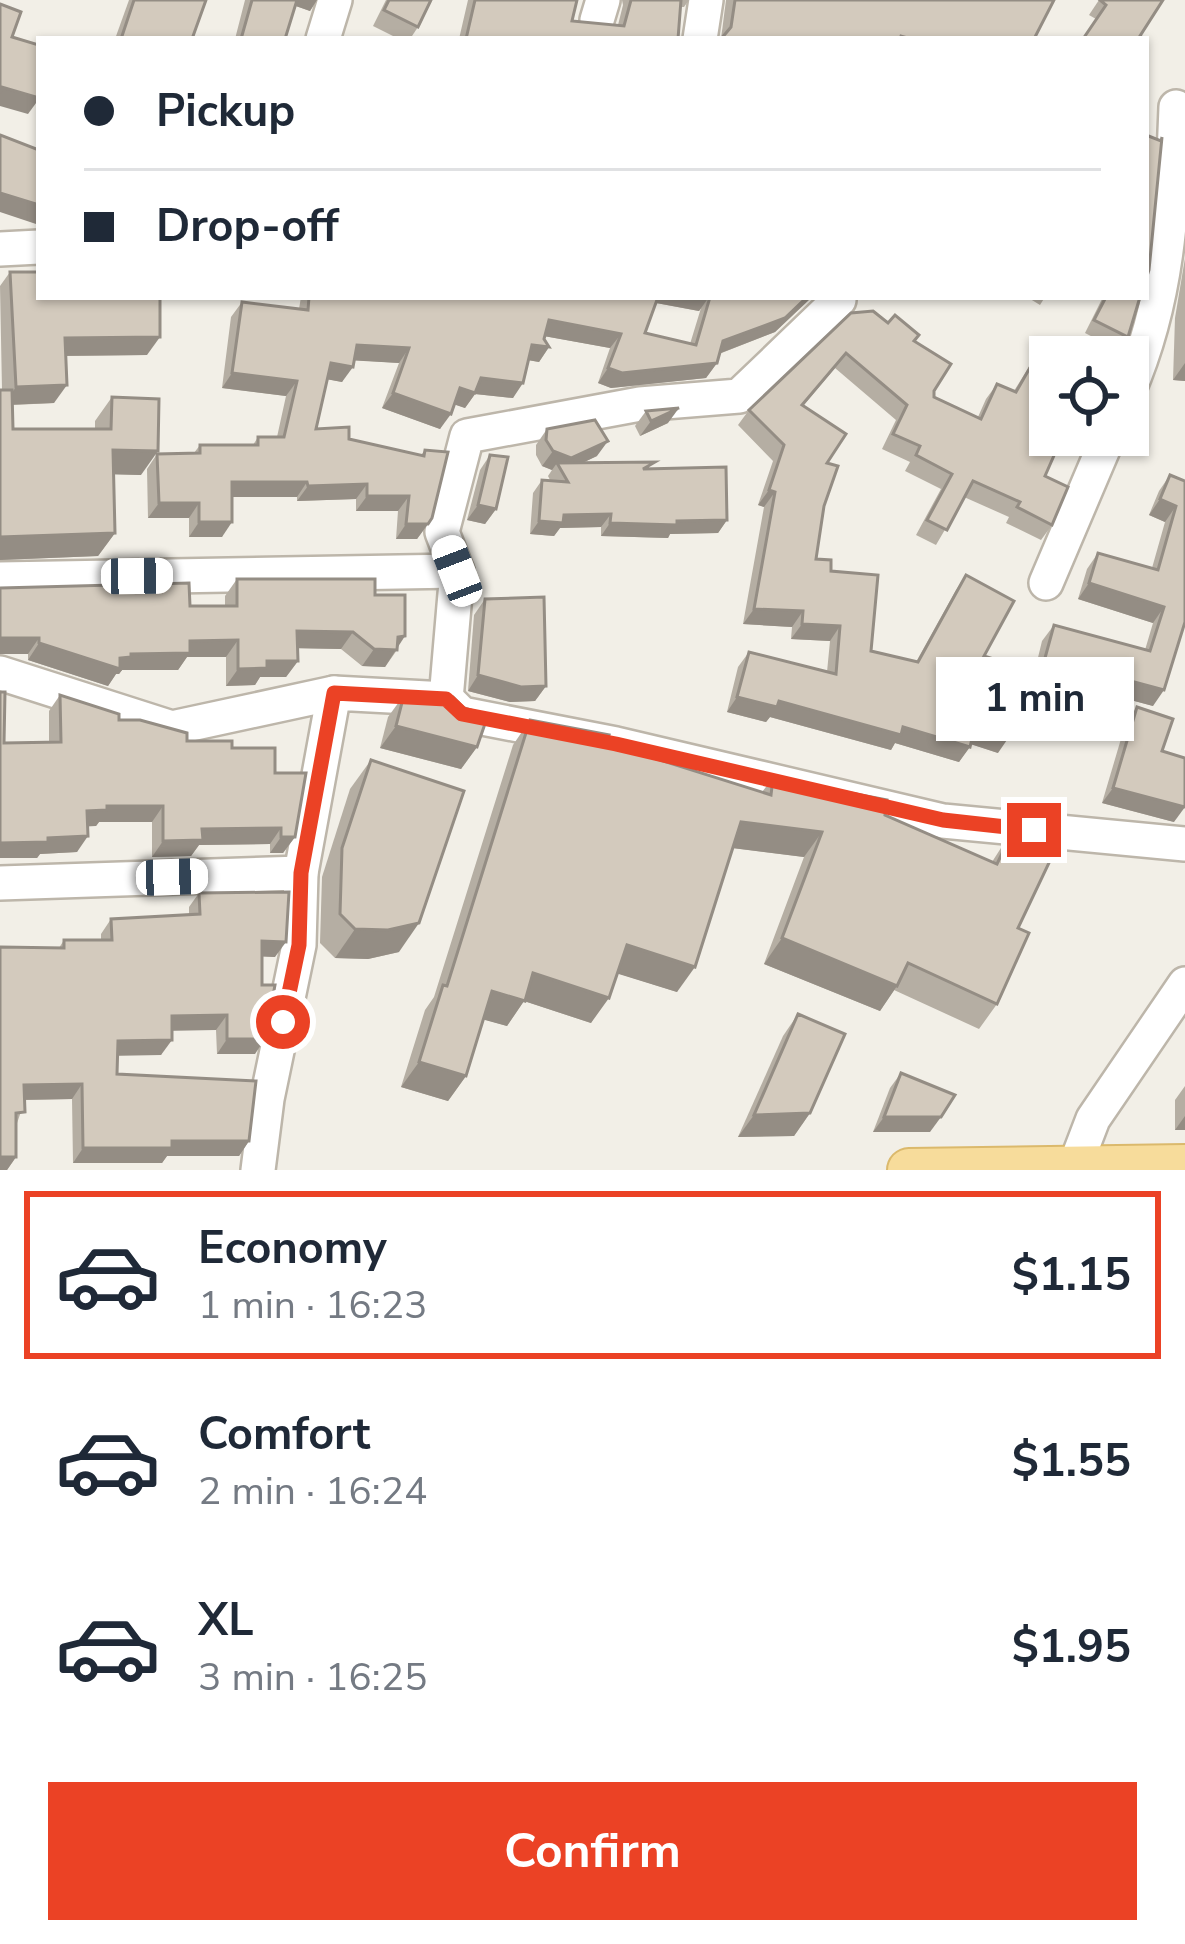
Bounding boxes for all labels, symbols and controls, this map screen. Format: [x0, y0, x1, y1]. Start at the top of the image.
text: Pickup [156, 81, 295, 142]
text: Drop-off [156, 196, 339, 257]
map controls [1029, 336, 1149, 456]
button: locate [1029, 336, 1149, 456]
car [427, 531, 487, 611]
car [101, 557, 173, 595]
callout: 1 min [935, 656, 1133, 740]
text: 1 min [985, 672, 1085, 725]
route end [1007, 803, 1061, 857]
car [135, 858, 209, 896]
route start [256, 995, 310, 1049]
text: Economy [198, 1218, 387, 1279]
icon: car [54, 1221, 162, 1329]
text: $1.15 [1012, 1245, 1131, 1306]
text: 1 min · 16:23 [198, 1279, 427, 1332]
text: Comfort [198, 1404, 370, 1465]
icon: car [54, 1407, 162, 1515]
text: $1.55 [1012, 1431, 1131, 1492]
text: 2 min · 16:24 [198, 1465, 427, 1518]
text: XL [198, 1590, 254, 1651]
icon: car [54, 1593, 162, 1701]
text: $1.95 [1012, 1617, 1131, 1678]
text: 3 min · 16:25 [198, 1651, 427, 1704]
button: Confirm [48, 1782, 1137, 1920]

